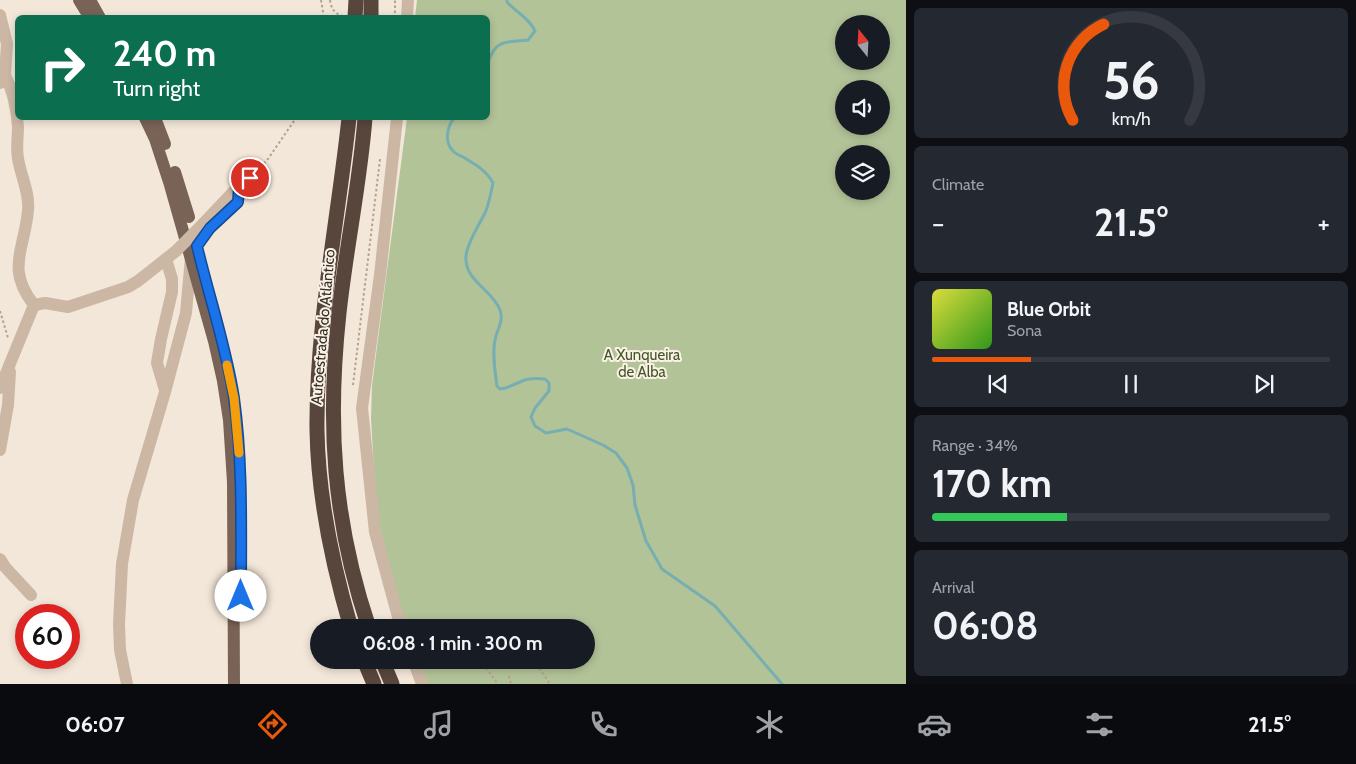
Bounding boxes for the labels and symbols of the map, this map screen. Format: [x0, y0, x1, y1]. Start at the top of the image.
north arrow [835, 15, 890, 70]
pin [229, 157, 271, 199]
street label: Autoestrada do Atlántico [307, 249, 339, 405]
park label: A Xunqueira de Alba [604, 346, 681, 381]
position arrow [214, 569, 266, 621]
speed limit sign: 60 [15, 604, 80, 669]

